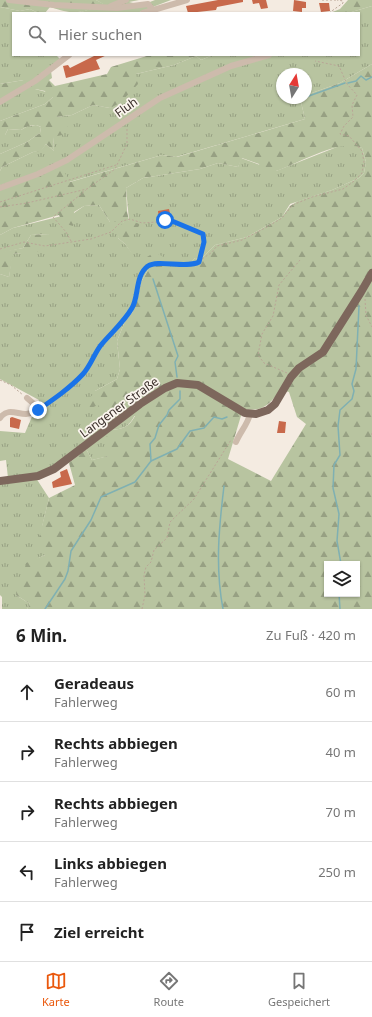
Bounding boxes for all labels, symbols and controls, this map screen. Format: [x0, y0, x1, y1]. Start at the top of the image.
search box [12, 12, 360, 56]
icon: search [26, 23, 48, 45]
text: Hier suchen [58, 24, 142, 44]
north arrow [276, 68, 312, 104]
street label: Fluh [111, 93, 141, 121]
route start [156, 211, 174, 229]
street label: Langener Straße [76, 372, 162, 441]
route end [29, 401, 47, 419]
map controls [324, 561, 360, 597]
button: layers [324, 561, 360, 597]
text: 6 Min. [16, 624, 67, 647]
text: Zu Fuß · 420 m [266, 626, 356, 644]
text: Geradeaus [54, 673, 134, 693]
icon: ahead [16, 681, 38, 703]
text: 60 m [326, 683, 356, 701]
text: Fahlerweg [54, 693, 118, 711]
text: Rechts abbiegen [54, 733, 178, 753]
icon: right [16, 741, 38, 763]
text: 40 m [326, 743, 356, 761]
text: Fahlerweg [54, 753, 118, 771]
text: Rechts abbiegen [54, 793, 178, 813]
icon: right [16, 801, 38, 823]
text: 70 m [326, 803, 356, 821]
text: Fahlerweg [54, 813, 118, 831]
text: Links abbiegen [54, 853, 167, 873]
icon: left [16, 861, 38, 883]
text: 250 m [318, 863, 356, 881]
text: Fahlerweg [54, 873, 118, 891]
icon: arrive [16, 921, 38, 943]
text: Ziel erreicht [54, 922, 144, 942]
tab: Karte [42, 970, 70, 1009]
tab: Route [154, 970, 184, 1009]
tab: Gespeichert [268, 970, 330, 1009]

